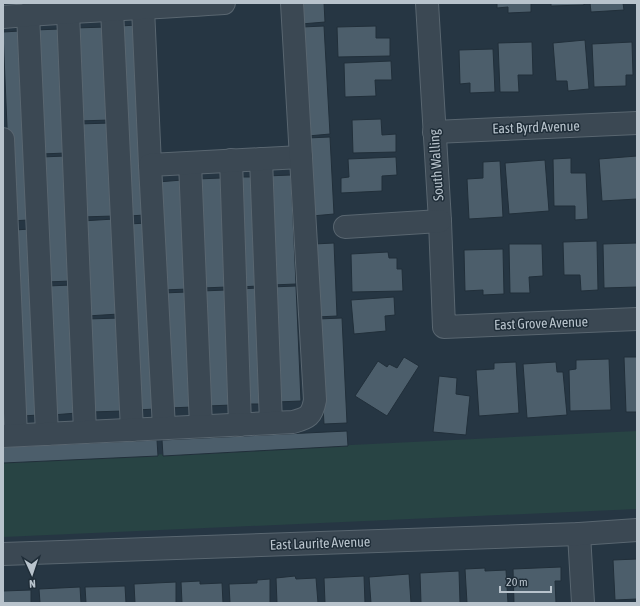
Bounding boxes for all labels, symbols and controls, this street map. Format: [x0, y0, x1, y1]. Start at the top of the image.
street label: East Byrd Avenue [492, 117, 580, 137]
street label: South Walling [426, 129, 446, 201]
street label: East Grove Avenue [494, 313, 588, 333]
street label: East Laurite Avenue [270, 533, 370, 553]
north arrow [12, 554, 52, 594]
scale bar [500, 568, 551, 594]
text: 20 m [506, 575, 528, 589]
text: N [29, 578, 36, 590]

